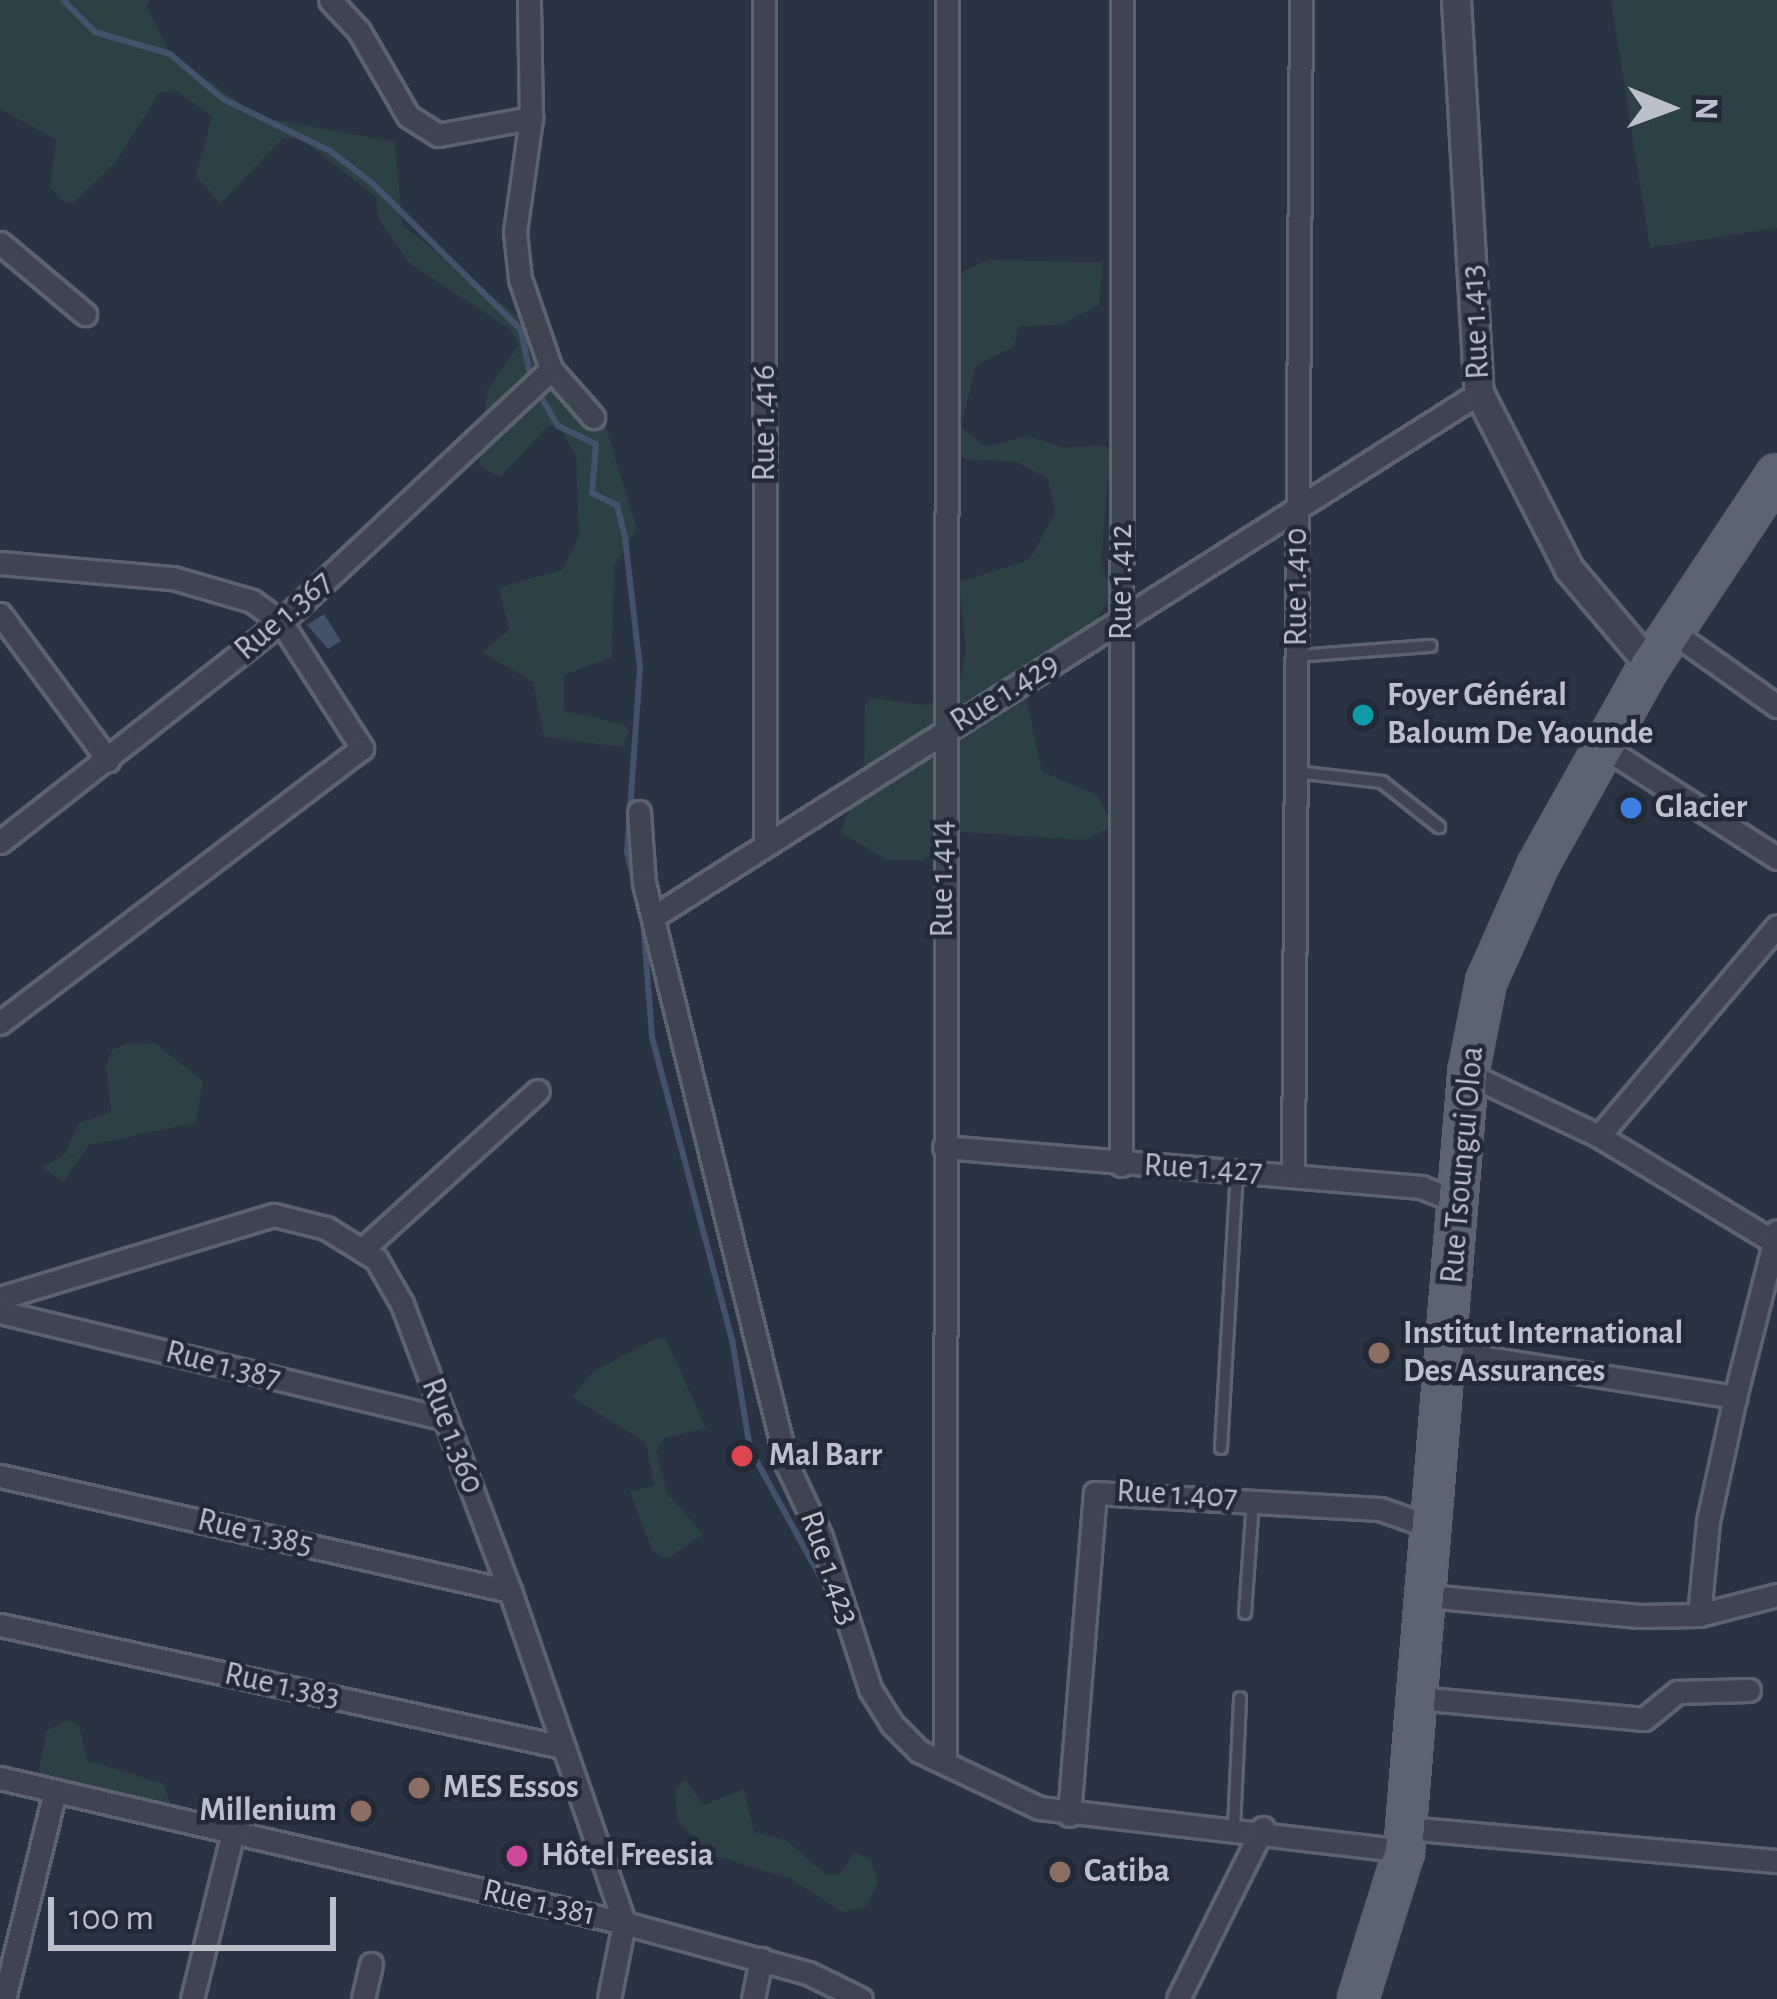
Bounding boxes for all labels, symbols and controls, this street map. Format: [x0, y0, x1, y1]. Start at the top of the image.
north arrow [1609, 48, 1729, 168]
text: N [1689, 97, 1722, 120]
street label: Rue 1.413 [1453, 264, 1499, 380]
street label: Rue 1.416 [745, 365, 785, 481]
street label: Rue 1.412 [1102, 524, 1142, 640]
street label: Rue 1.410 [1277, 528, 1317, 646]
street label: Rue 1.367 [227, 563, 341, 669]
street label: Rue 1.429 [943, 644, 1067, 742]
place label: Foyer Général Baloum De Yaounde [1387, 676, 1653, 754]
marker: Foyer Général Baloum De Yaounde [1350, 702, 1376, 728]
place label: Glacier [1655, 788, 1747, 828]
marker: Glacier [1618, 795, 1644, 821]
street label: Rue 1.414 [923, 820, 963, 938]
street label: Rue Tsoungui Oloa [1433, 1045, 1493, 1285]
street label: Rue 1.427 [1143, 1146, 1263, 1192]
place label: Institut International Des Assurances [1403, 1314, 1683, 1392]
street label: Rue 1.387 [161, 1333, 285, 1399]
marker: Institut International Des Assurances [1366, 1340, 1392, 1366]
street label: Rue 1.360 [412, 1373, 492, 1499]
place label: Mal Barr [769, 1436, 882, 1476]
marker: Mal Barr [726, 1440, 758, 1472]
street label: Rue 1.407 [1116, 1472, 1238, 1518]
street label: Rue 1.385 [194, 1501, 316, 1565]
street label: Rue 1.423 [790, 1506, 868, 1630]
street label: Rue 1.383 [221, 1654, 343, 1718]
place label: MES Essos [443, 1768, 579, 1808]
marker: MES Essos [406, 1775, 432, 1801]
place label: Millenium [199, 1791, 337, 1831]
marker: Millenium [348, 1798, 374, 1824]
place label: Hôtel Freesia [541, 1836, 714, 1876]
marker: Hôtel Freesia [504, 1843, 530, 1869]
place label: Catiba [1084, 1852, 1170, 1892]
marker: Catiba [1047, 1859, 1073, 1885]
street label: Rue 1.381 [479, 1871, 599, 1935]
scale bar [54, 1873, 342, 1947]
text: 100 m [69, 1900, 154, 1936]

